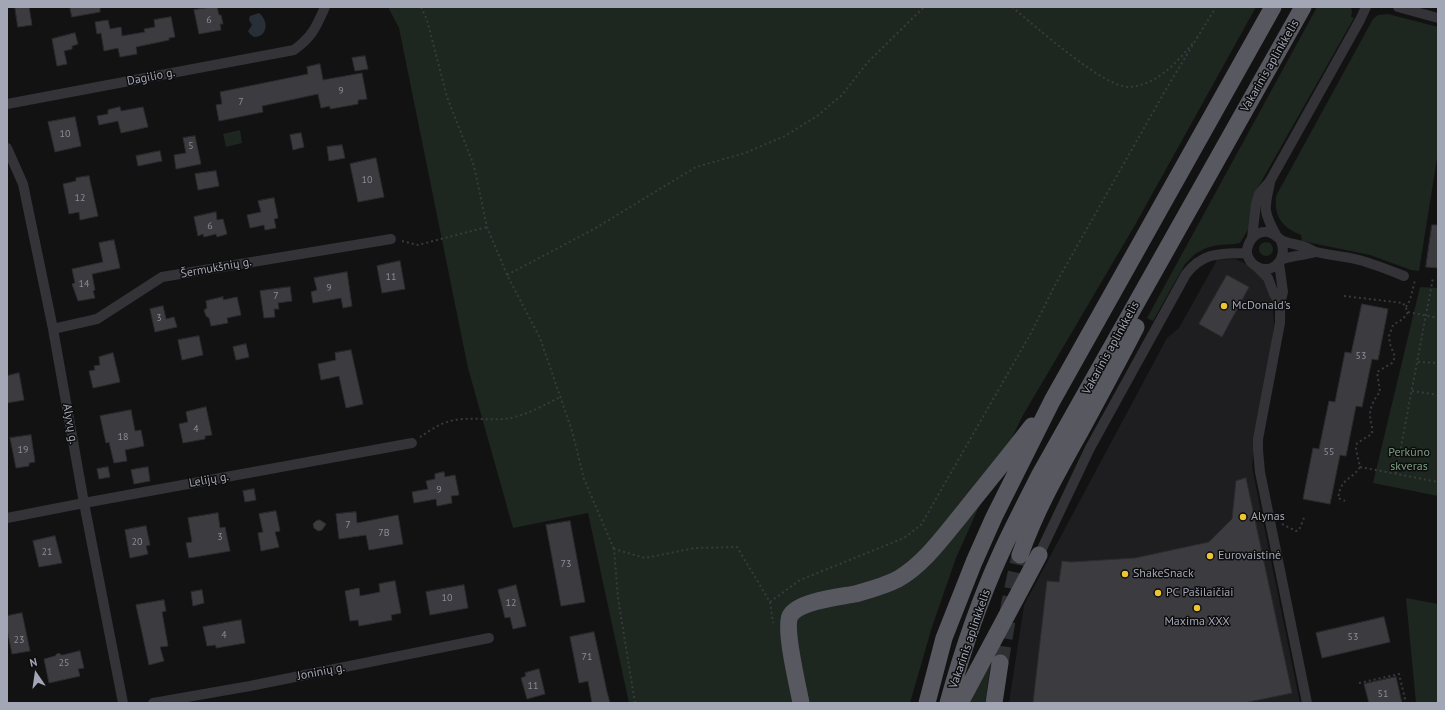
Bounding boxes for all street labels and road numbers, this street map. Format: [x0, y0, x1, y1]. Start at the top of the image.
street label: Vakarinis aplinkkelis [1238, 17, 1302, 115]
street label: Dagilio g. [126, 65, 176, 89]
street label: Šermukšnių g. [179, 255, 253, 281]
street label: Vakarinis aplinkkelis [1079, 299, 1143, 397]
street label: Alyvų g. [59, 403, 81, 445]
street label: Lelijų g. [188, 469, 230, 491]
street label: Vakarinis aplinkkelis [946, 587, 994, 691]
street label: Joninių g. [296, 660, 346, 684]

